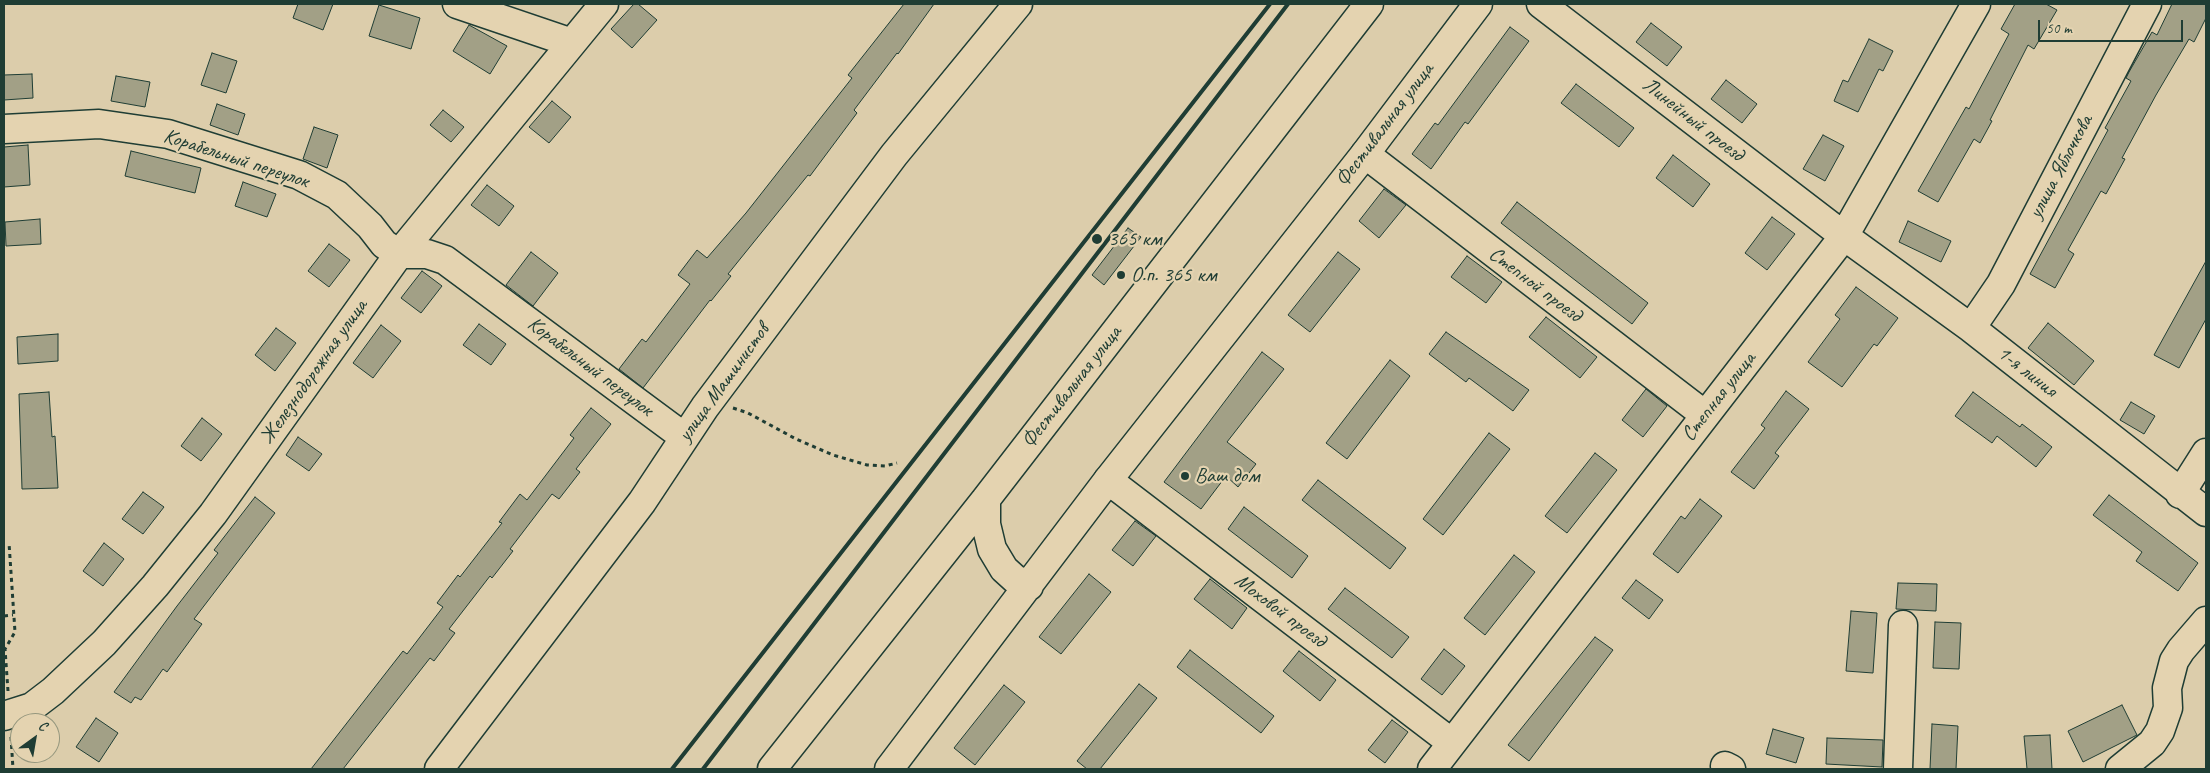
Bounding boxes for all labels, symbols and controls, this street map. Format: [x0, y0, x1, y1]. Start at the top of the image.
scale bar [2040, 10, 2185, 42]
text: 50 m [2046, 19, 2072, 38]
street label: Фестивальная улица [1330, 58, 1440, 192]
street label: Линейный проезд [1637, 73, 1749, 167]
street label: улица Яблочкова [2023, 111, 2099, 223]
street label: Корабельный переулок [160, 124, 312, 194]
place label: 365 км [1108, 226, 1161, 252]
marker: 365 км [1090, 232, 1104, 246]
street label: Степной проезд [1484, 242, 1586, 328]
place label: О.п. 365 км [1131, 262, 1216, 288]
marker: О.п. 365 км [1115, 269, 1127, 281]
street label: Железнодорожная улица [255, 295, 373, 449]
street label: Корабельный переулок [522, 312, 658, 422]
street label: улица Машинистов [673, 319, 775, 447]
street label: Фестивальная улица [1016, 321, 1128, 453]
street label: 1-я линия [1992, 341, 2062, 403]
street label: Степная улица [1676, 347, 1762, 447]
place label: Ваш дом [1195, 463, 1259, 489]
marker: Ваш дом [1179, 470, 1191, 482]
street label: Моховой проезд [1229, 568, 1331, 654]
north arrow [10, 713, 60, 763]
text: С [35, 717, 50, 735]

